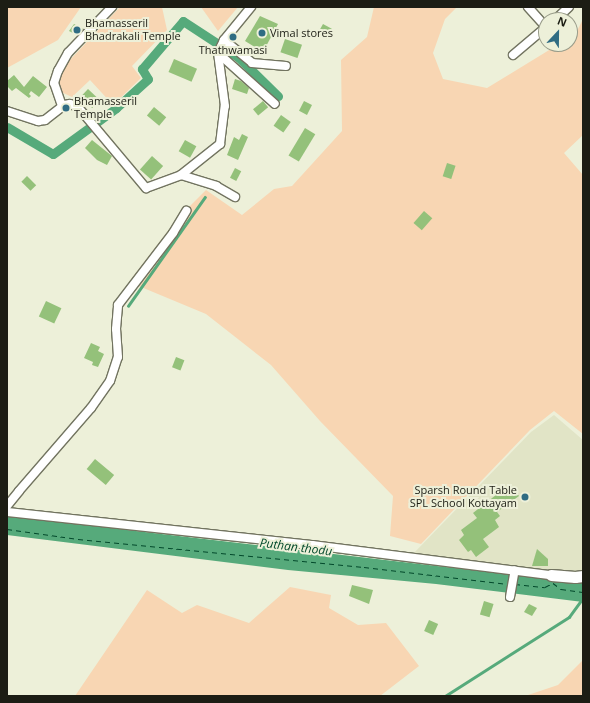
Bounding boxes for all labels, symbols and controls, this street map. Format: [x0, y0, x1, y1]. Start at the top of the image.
north arrow [538, 12, 578, 52]
text: N [555, 13, 569, 30]
place label: Bhamasseril Bhadrakali Temple [85, 17, 181, 43]
marker: Bhamasseril Bhadrakali Temple [72, 25, 82, 35]
place label: Vimal stores [270, 26, 333, 40]
marker: Vimal stores [257, 28, 267, 38]
marker: Thathwamasi [228, 32, 238, 42]
place label: Thathwamasi [199, 43, 267, 57]
place label: Bhamasseril Temple [74, 95, 137, 121]
marker: Bhamasseril Temple [61, 103, 71, 113]
place label: Sparsh Round Table SPL School Kottayam [410, 484, 517, 510]
marker: Sparsh Round Table SPL School Kottayam [520, 492, 530, 502]
water label: Puthan thodu [259, 535, 333, 559]

